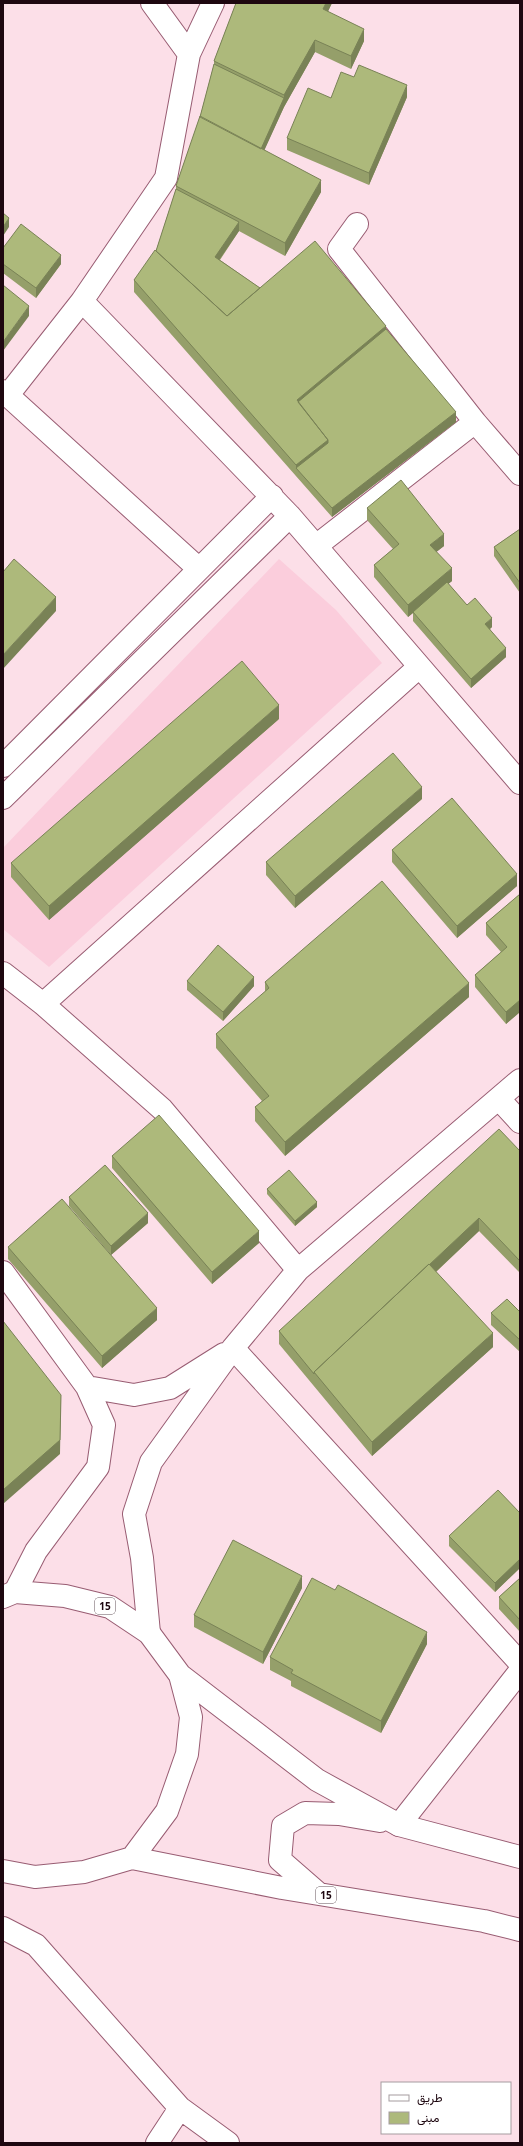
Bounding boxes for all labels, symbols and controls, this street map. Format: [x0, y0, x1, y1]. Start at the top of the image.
road number: 15 [95, 1598, 115, 1614]
road number: 15 [316, 1887, 336, 1903]
legend [381, 2082, 511, 2134]
text: طريق [417, 2089, 443, 2106]
text: مبنى [417, 2109, 439, 2126]

